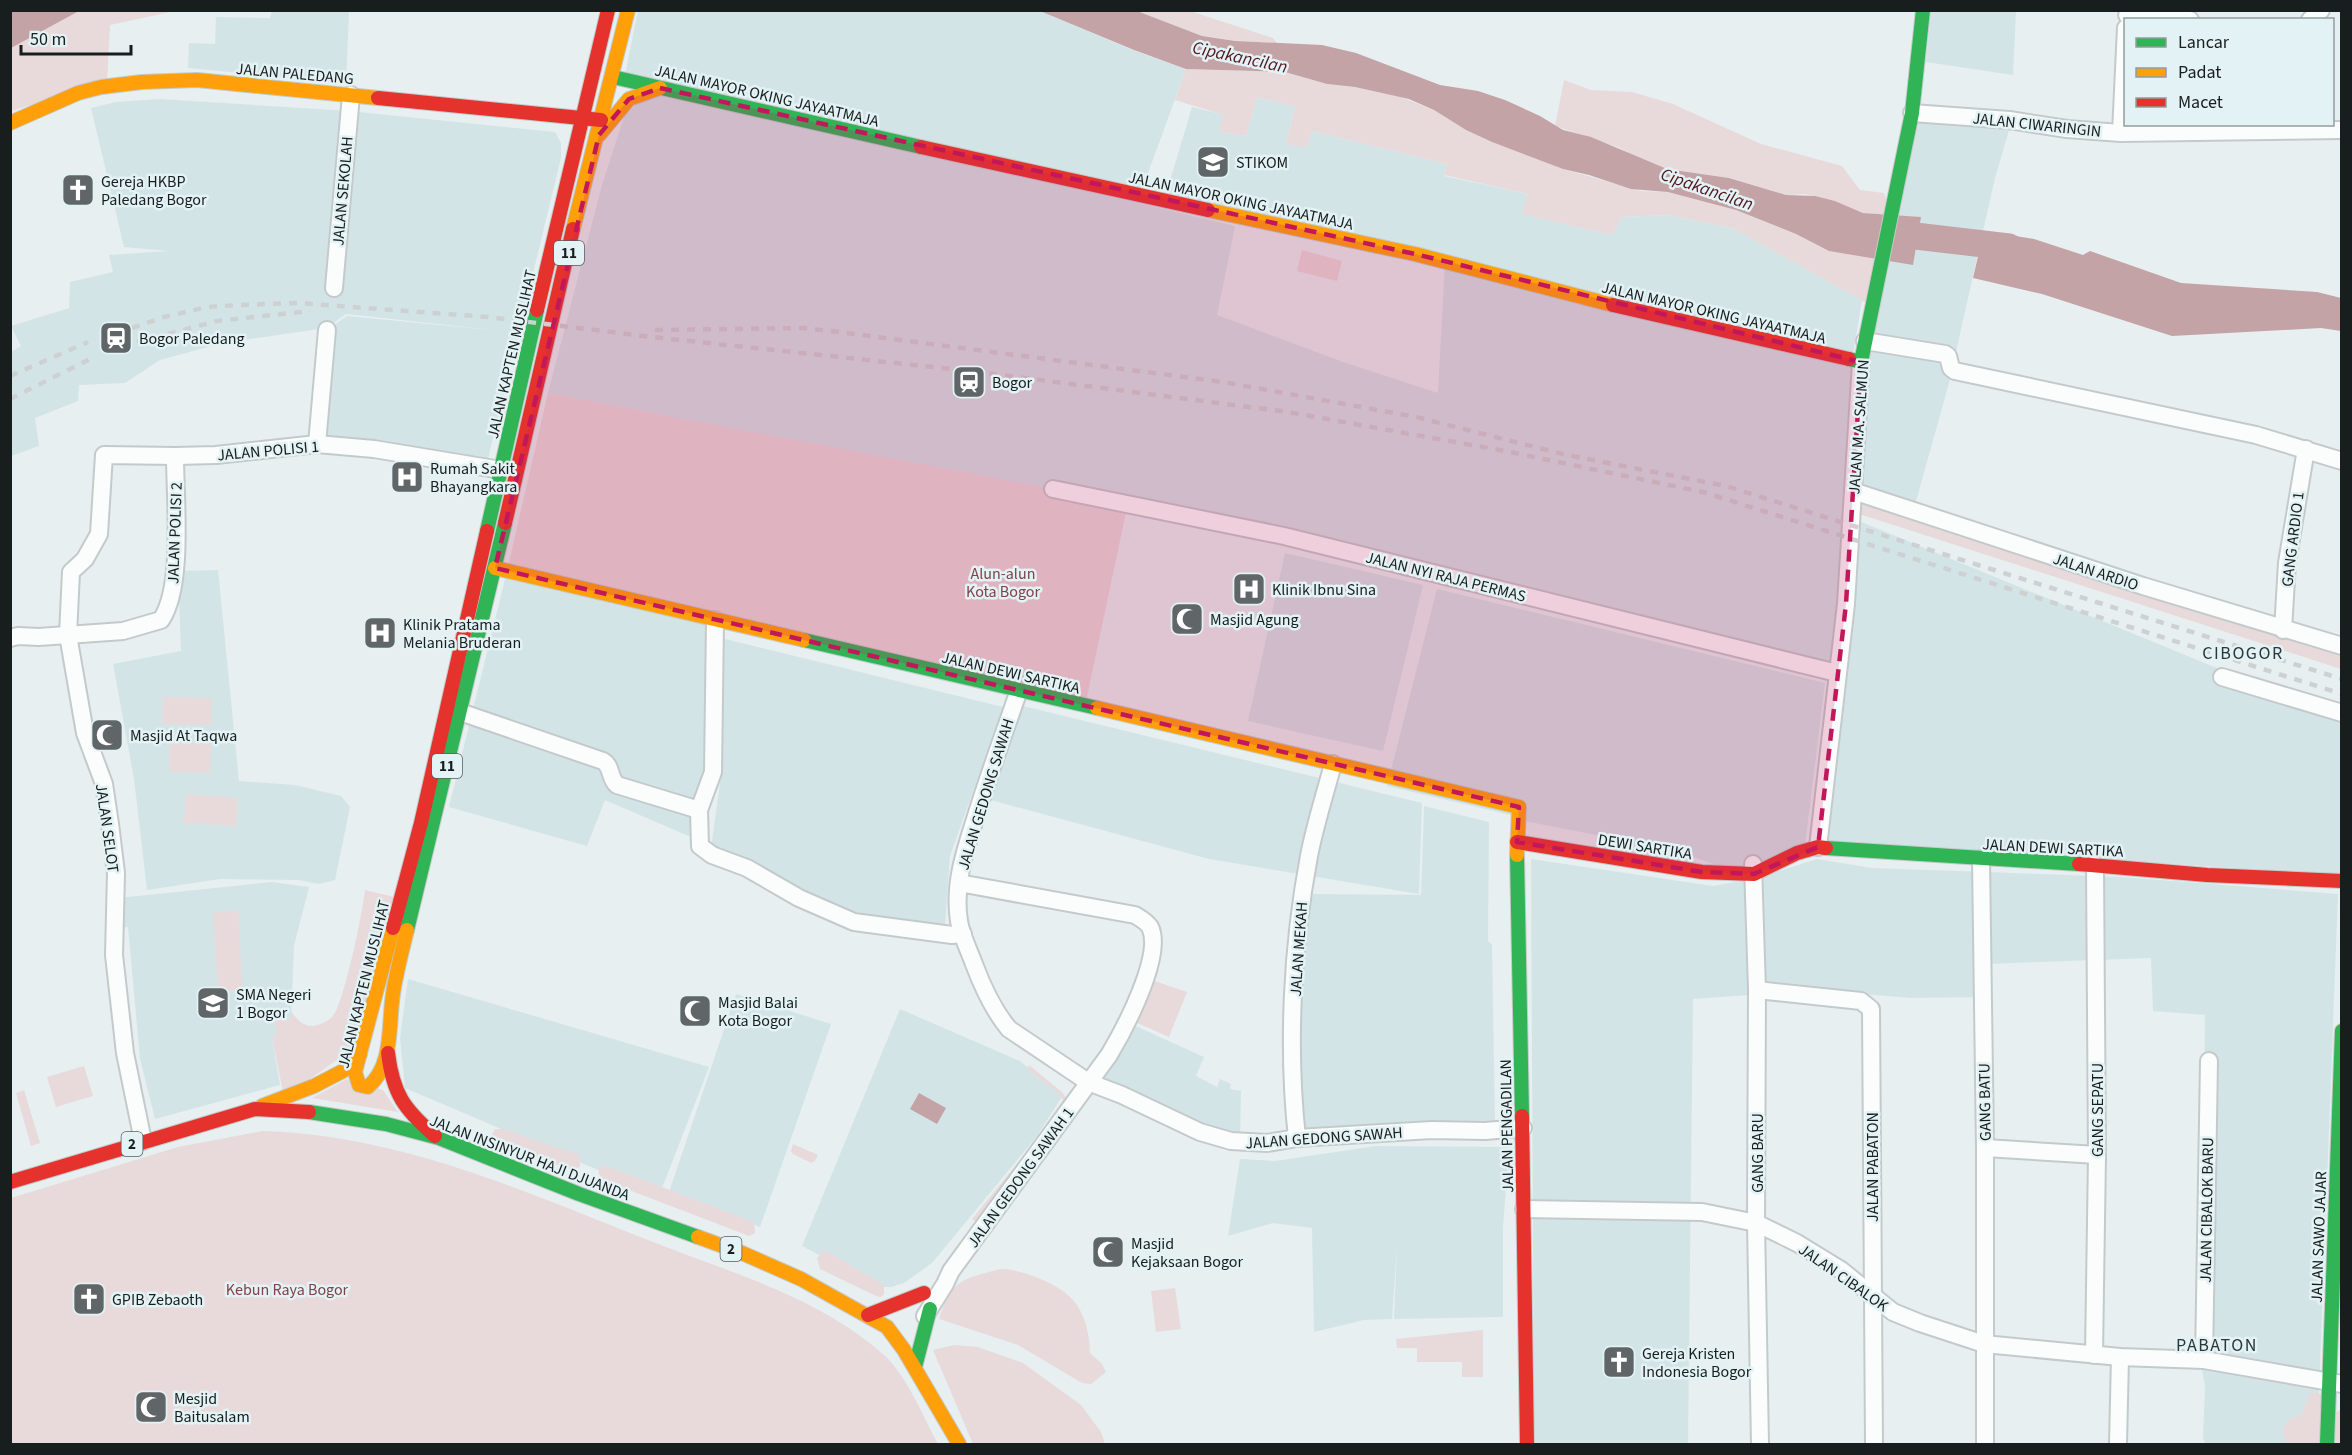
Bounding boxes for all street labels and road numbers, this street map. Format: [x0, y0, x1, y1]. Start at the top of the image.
street label: JALAN PALEDANG [235, 58, 355, 90]
street label: JALAN MAYOR OKING JAYAATMAJA [652, 59, 881, 133]
street label: JALAN CIWARINGIN [1972, 107, 2102, 143]
street label: JALAN SEKOLAH [327, 135, 359, 247]
street label: JALAN MAYOR OKING JAYAATMAJA [1126, 166, 1356, 236]
road number: 11 [554, 241, 584, 265]
street label: JALAN KAPTEN MUSLIHAT [482, 267, 542, 441]
street label: JALAN MAYOR OKING JAYAATMAJA [1599, 276, 1828, 350]
street label: JALAN M.A. SALMUN [1843, 359, 1875, 495]
street label: JALAN POLISI 1 [216, 436, 320, 466]
street label: JALAN POLISI 2 [162, 482, 188, 584]
street label: GANG ARDIO 1 [2276, 490, 2310, 588]
street label: JALAN NYI RAJA PERMAS [1363, 546, 1528, 608]
street label: JALAN ARDIO [2050, 548, 2141, 596]
street label: JALAN DEWI SARTIKA [939, 646, 1082, 700]
street label: JALAN GEDONG SAWAH [952, 716, 1020, 873]
road number: 11 [432, 754, 462, 778]
street label: JALAN SELOT [90, 782, 124, 874]
street label: DEWI SARTIKA [1596, 829, 1694, 865]
street label: JALAN DEWI SARTIKA [1982, 833, 2124, 863]
street label: JALAN KAPTEN MUSLIHAT [332, 897, 396, 1071]
street label: JALAN MEKAH [1285, 901, 1313, 997]
street label: JALAN PENGADILAN [1495, 1059, 1519, 1193]
street label: GANG BATU [1973, 1063, 1997, 1141]
street label: GANG SEPATU [2087, 1063, 2109, 1157]
street label: JALAN GEDONG SAWAH 1 [962, 1103, 1079, 1252]
street label: JALAN INSINYUR HAJI DJUANDA [426, 1110, 633, 1206]
street label: JALAN PABATON [1862, 1112, 1884, 1222]
street label: GANG BARU [1747, 1113, 1769, 1193]
street label: JALAN GEDONG SAWAH [1245, 1122, 1403, 1154]
road number: 2 [122, 1132, 142, 1156]
street label: JALAN CIBALOK BARU [2195, 1137, 2219, 1283]
street label: JALAN SAWO JAJAR [2306, 1171, 2332, 1303]
road number: 2 [720, 1237, 742, 1261]
street label: JALAN CIBALOK [1794, 1239, 1893, 1317]

